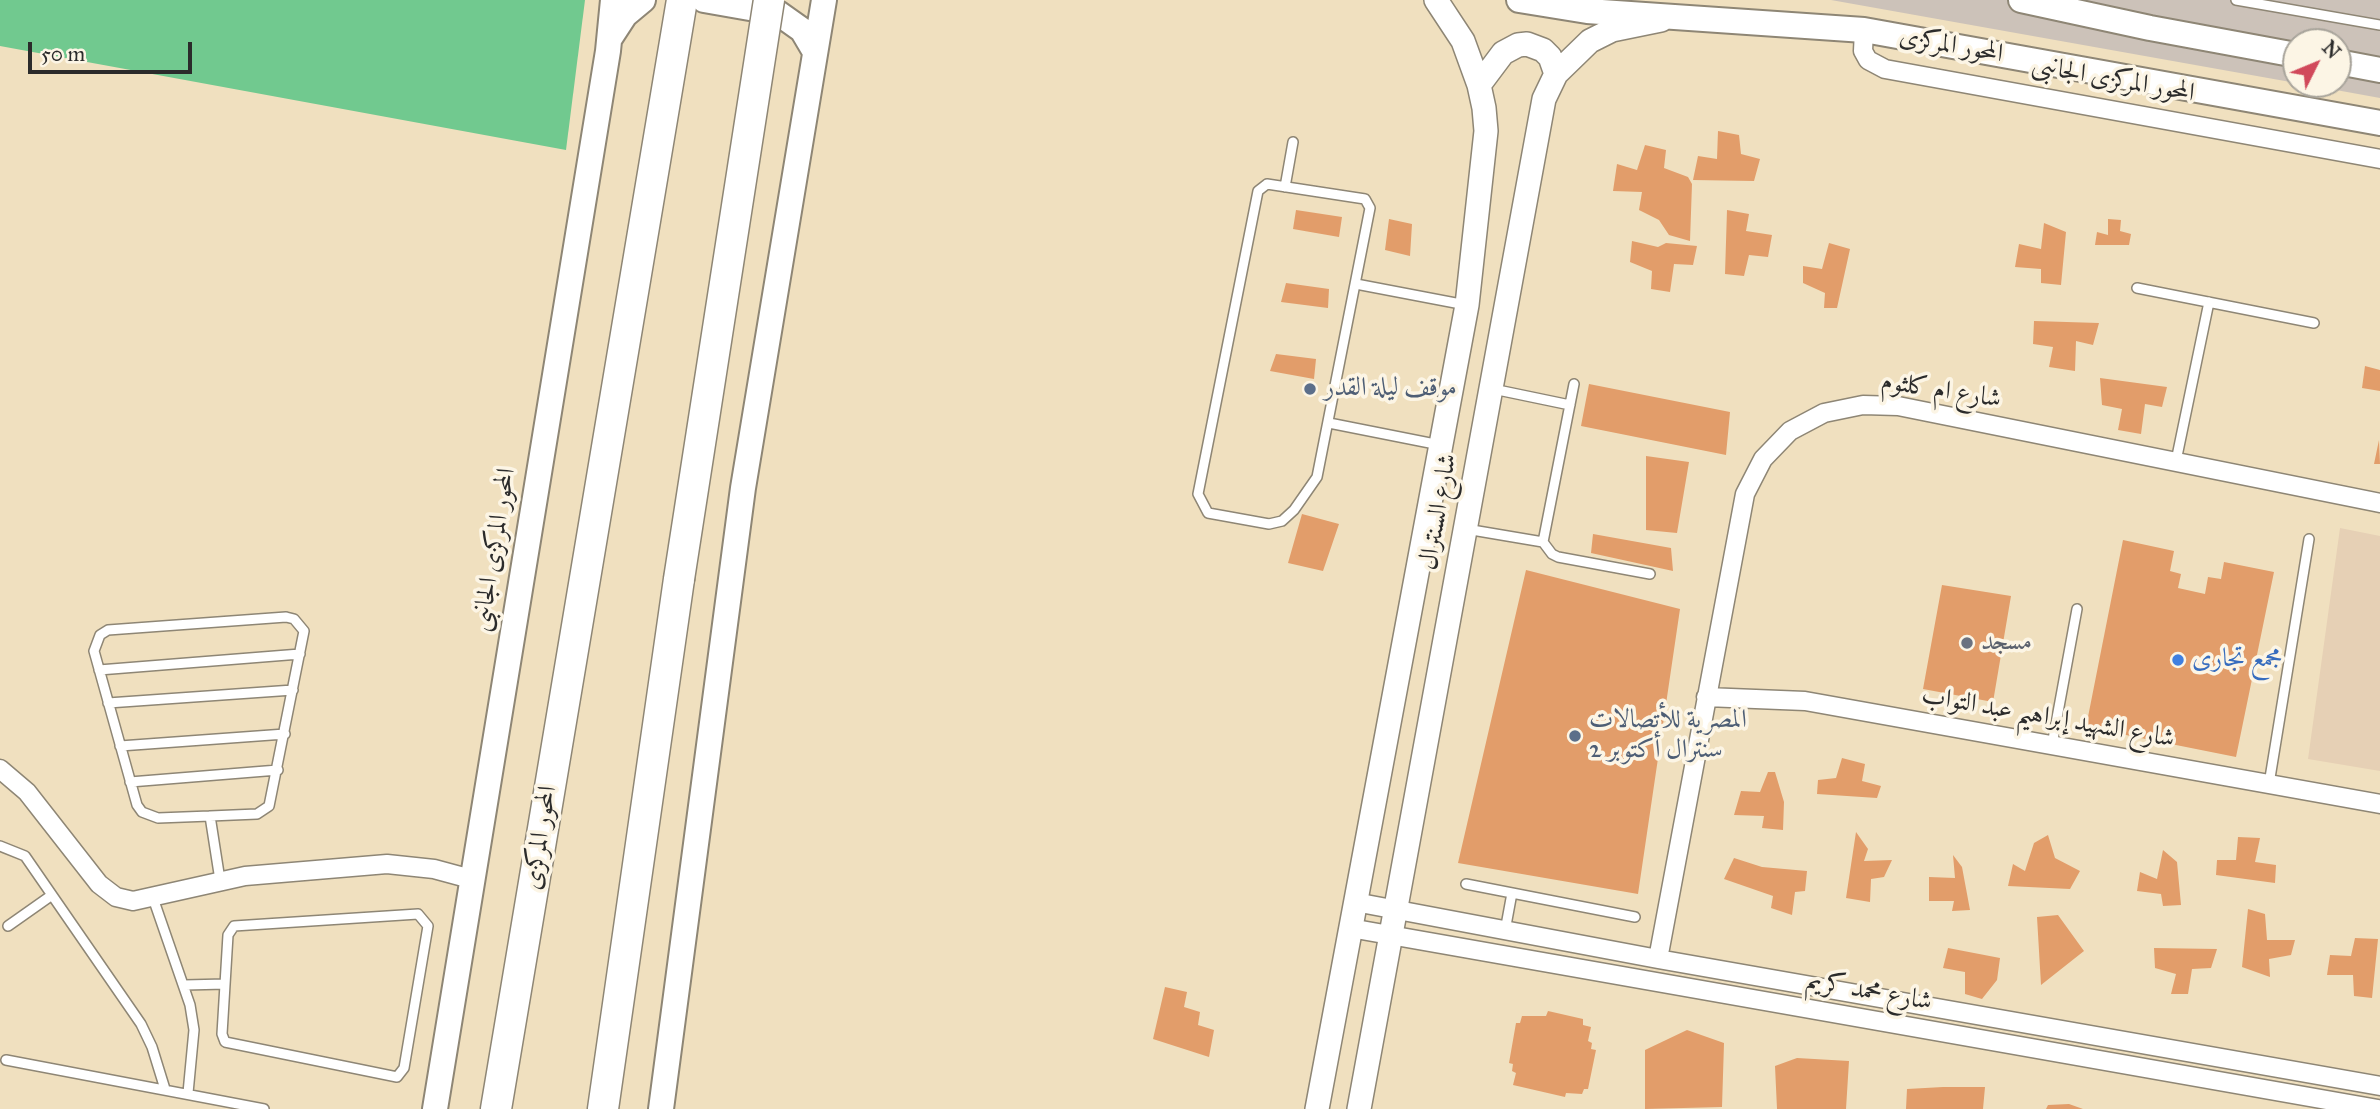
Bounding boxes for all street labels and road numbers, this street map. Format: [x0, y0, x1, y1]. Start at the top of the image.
street label: المحور المركزى [1897, 22, 2005, 70]
street label: المحور المركزى الجانبى [2029, 50, 2197, 110]
street label: شارع ام كلثوم [1879, 366, 2003, 416]
street label: شارع السنترال [1413, 451, 1465, 573]
street label: المحور المركزى الجانبى [467, 466, 523, 634]
street label: شارع الشهيد إبراهيم عبد التواب [1919, 680, 2177, 756]
street label: المحور المركزى [517, 784, 565, 892]
street label: شارع محمد كريم [1804, 966, 1934, 1018]

